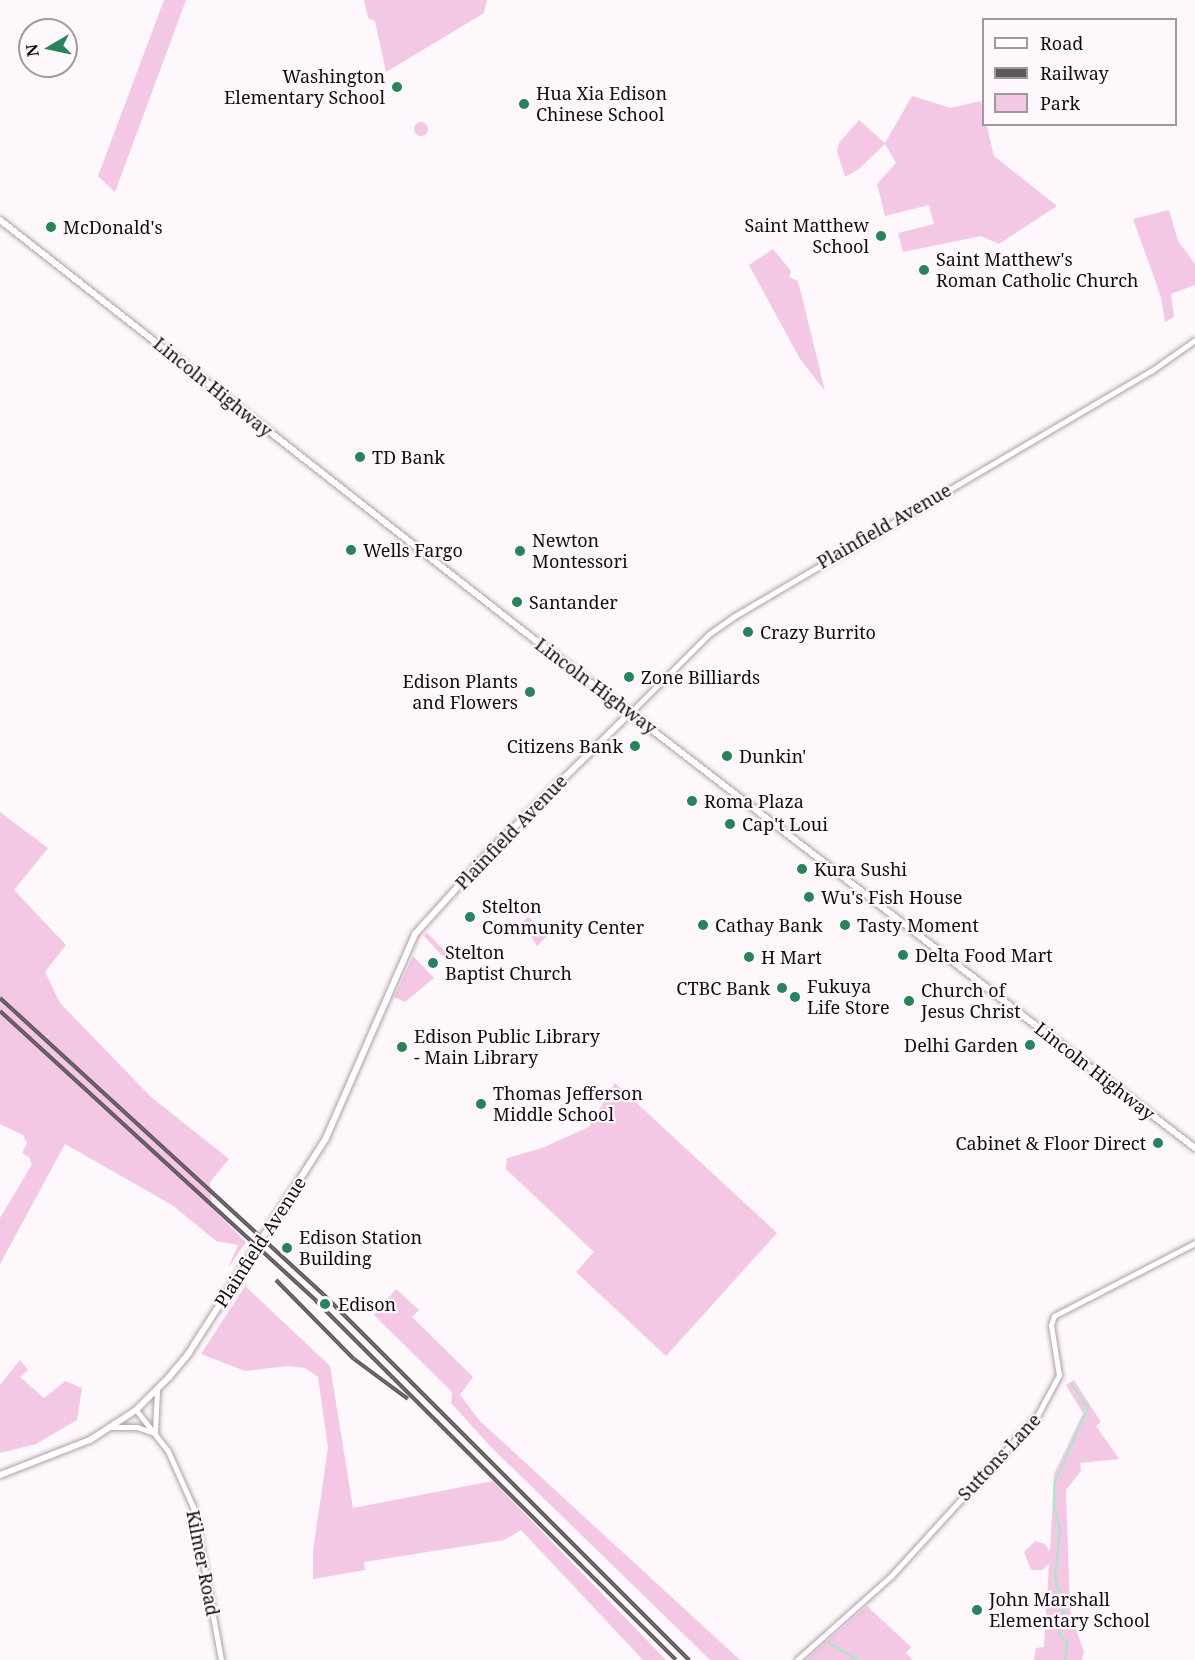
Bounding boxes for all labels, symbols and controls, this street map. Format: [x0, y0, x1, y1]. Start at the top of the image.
north arrow [18, 18, 78, 78]
legend [982, 18, 1177, 126]
text: Road [1040, 31, 1083, 55]
text: N [20, 43, 44, 58]
text: Railway [1040, 61, 1109, 85]
place label: Washington Elementary School [224, 66, 385, 109]
marker: Washington Elementary School [390, 80, 404, 94]
place label: Hua Xia Edison Chinese School [536, 83, 667, 125]
text: Park [1040, 91, 1080, 115]
marker: Hua Xia Edison Chinese School [517, 97, 531, 111]
place label: Saint Matthew School [744, 215, 869, 258]
place label: McDonald's [63, 216, 163, 238]
marker: McDonald's [44, 220, 58, 234]
marker: Saint Matthew School [874, 229, 888, 243]
place label: Saint Matthew's Roman Catholic Church [936, 249, 1139, 292]
marker: Saint Matthew's Roman Catholic Church [917, 263, 931, 277]
street label: Lincoln Highway [149, 333, 277, 441]
place label: TD Bank [372, 446, 445, 468]
marker: TD Bank [353, 450, 367, 464]
street label: Plainfield Avenue [813, 479, 955, 573]
place label: Newton Montessori [532, 530, 628, 572]
place label: Wells Fargo [363, 539, 463, 561]
marker: Wells Fargo [344, 543, 358, 557]
marker: Newton Montessori [513, 544, 527, 558]
place label: Santander [529, 591, 618, 613]
marker: Santander [510, 595, 524, 609]
place label: Crazy Burrito [760, 621, 876, 643]
marker: Crazy Burrito [741, 625, 755, 639]
street label: Lincoln Highway [531, 633, 661, 739]
place label: Zone Billiards [641, 666, 760, 688]
marker: Zone Billiards [622, 670, 636, 684]
place label: Edison Plants and Flowers [403, 671, 518, 714]
marker: Edison Plants and Flowers [523, 685, 537, 699]
place label: Citizens Bank [507, 735, 623, 757]
marker: Citizens Bank [628, 739, 642, 753]
place label: Dunkin' [739, 745, 806, 767]
marker: Dunkin' [720, 749, 734, 763]
street label: Plainfield Avenue [451, 770, 571, 894]
place label: Roma Plaza [704, 790, 804, 812]
marker: Roma Plaza [685, 794, 699, 808]
place label: Cap't Loui [742, 813, 828, 835]
marker: Cap't Loui [723, 817, 737, 831]
place label: Kura Sushi [814, 858, 907, 880]
marker: Kura Sushi [795, 862, 809, 876]
place label: Wu's Fish House [821, 886, 962, 908]
marker: Wu's Fish House [802, 890, 816, 904]
place label: Stelton Community Center [482, 896, 644, 938]
marker: Stelton Community Center [463, 910, 477, 924]
place label: Cathay Bank [715, 914, 823, 936]
place label: Tasty Moment [857, 914, 979, 936]
marker: Cathay Bank [696, 918, 710, 932]
marker: Tasty Moment [838, 918, 852, 932]
place label: Stelton Baptist Church [445, 942, 572, 984]
place label: Delta Food Mart [915, 944, 1053, 966]
place label: H Mart [761, 946, 822, 968]
marker: Delta Food Mart [896, 948, 910, 962]
marker: H Mart [742, 950, 756, 964]
marker: Stelton Baptist Church [426, 956, 440, 970]
place label: Fukuya Life Store [807, 976, 890, 1018]
place label: CTBC Bank [676, 977, 770, 999]
place label: Church of Jesus Christ [921, 980, 1021, 1022]
marker: CTBC Bank [775, 981, 789, 995]
marker: Fukuya Life Store [788, 990, 802, 1004]
marker: Church of Jesus Christ [902, 994, 916, 1008]
street label: Lincoln Highway [1031, 1017, 1159, 1125]
place label: Edison Public Library - Main Library [414, 1026, 600, 1068]
place label: Delhi Garden [904, 1034, 1018, 1056]
marker: Delhi Garden [1023, 1038, 1037, 1052]
marker: Edison Public Library - Main Library [395, 1040, 409, 1054]
place label: Thomas Jefferson Middle School [493, 1083, 643, 1126]
marker: Thomas Jefferson Middle School [474, 1097, 488, 1111]
place label: Cabinet & Floor Direct [955, 1132, 1146, 1154]
marker: Cabinet & Floor Direct [1151, 1136, 1165, 1150]
street label: Plainfield Avenue [210, 1173, 310, 1311]
place label: Edison Station Building [299, 1227, 422, 1270]
marker: Edison Station Building [280, 1241, 294, 1255]
place label: Edison [338, 1293, 396, 1315]
marker: Edison [316, 1295, 334, 1313]
street label: Suttons Lane [953, 1409, 1045, 1505]
street label: Kilmer Road [182, 1508, 224, 1618]
place label: John Marshall Elementary School [989, 1589, 1150, 1632]
marker: John Marshall Elementary School [970, 1603, 984, 1617]

